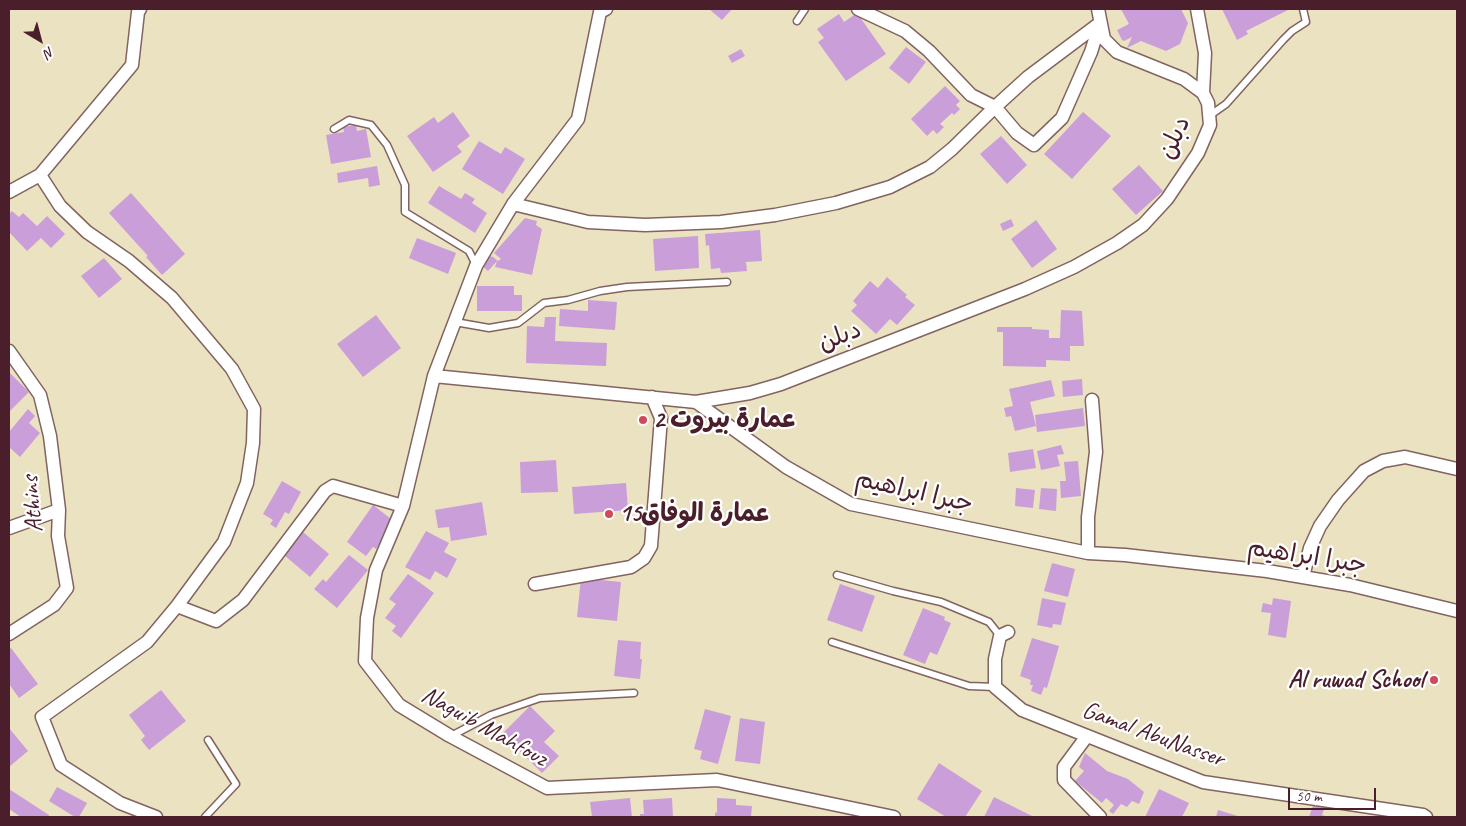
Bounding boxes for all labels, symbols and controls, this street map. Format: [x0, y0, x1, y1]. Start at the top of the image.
north arrow [15, 15, 65, 65]
text: N [41, 43, 58, 62]
street label: دبلن [1152, 112, 1198, 164]
street label: دبلن [814, 315, 866, 359]
place label: عمارة بيروت 2 [653, 405, 797, 435]
marker: عمارة بيروت 2 [637, 414, 649, 426]
street label: جبرا ابراهيم [852, 464, 976, 520]
street label: Athins [16, 474, 50, 534]
place label: عمارة الوفاق15 [619, 499, 770, 529]
marker: عمارة الوفاق15 [603, 508, 615, 520]
street label: جبرا ابراهيم [1246, 533, 1368, 581]
place label: Al ruwad School [1288, 665, 1424, 695]
marker: Al ruwad School [1428, 674, 1440, 686]
street label: Naguib Mahfouz [416, 680, 552, 774]
street label: Gamal AbuNasser [1078, 695, 1228, 775]
scale bar [1291, 778, 1378, 810]
text: 50 m [1296, 787, 1322, 806]

